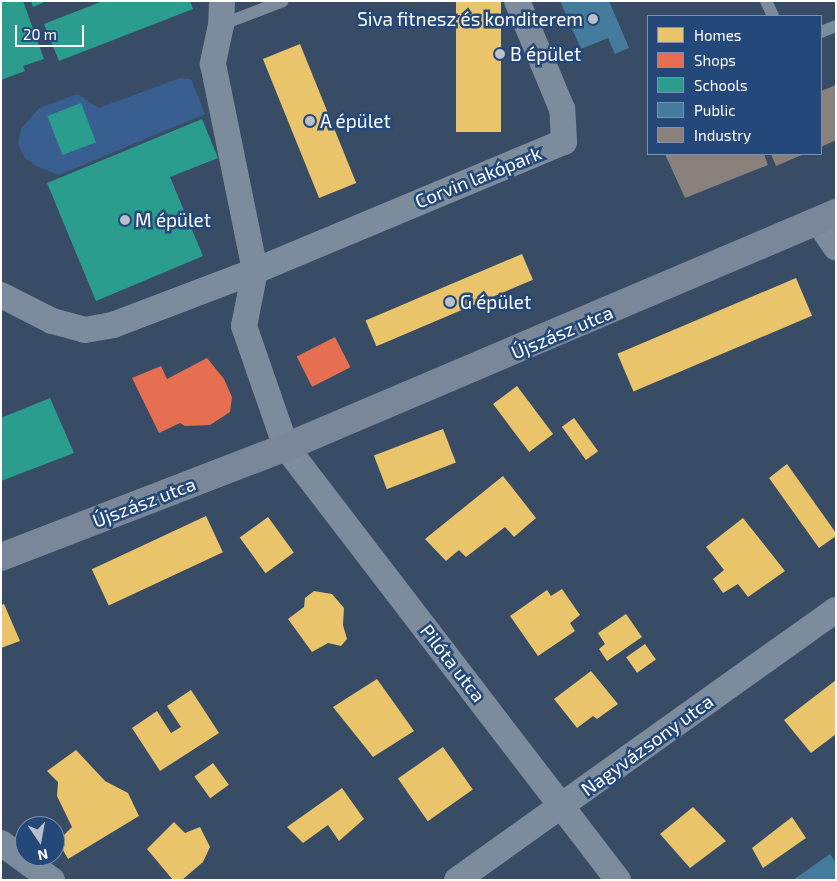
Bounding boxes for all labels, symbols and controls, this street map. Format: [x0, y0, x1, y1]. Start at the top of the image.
place label: Siva fitnesz és konditerem [357, 8, 583, 30]
marker: Siva fitnesz és konditerem [587, 13, 599, 25]
scale bar [18, 15, 86, 47]
legend [647, 15, 822, 155]
text: 20 m [23, 25, 57, 43]
text: Homes [694, 26, 741, 44]
place label: B épület [510, 43, 581, 65]
marker: B épület [494, 48, 506, 60]
text: Shops [694, 51, 736, 69]
text: Schools [694, 76, 748, 94]
text: Public [694, 101, 735, 119]
place label: A épület [320, 110, 391, 132]
marker: A épület [304, 115, 316, 127]
text: Industry [694, 126, 751, 144]
street label: Corvin lakópark [411, 141, 545, 213]
place label: M épület [135, 209, 211, 231]
marker: M épület [119, 214, 131, 226]
place label: G épület [460, 291, 531, 313]
marker: G épület [444, 296, 456, 308]
street label: Újszász utca [508, 300, 616, 364]
street label: Újszász utca [89, 472, 199, 532]
street label: Pilóta utca [416, 620, 490, 706]
street label: Nagyvázsony utca [576, 689, 718, 801]
north arrow [15, 816, 65, 866]
text: N [36, 846, 50, 865]

